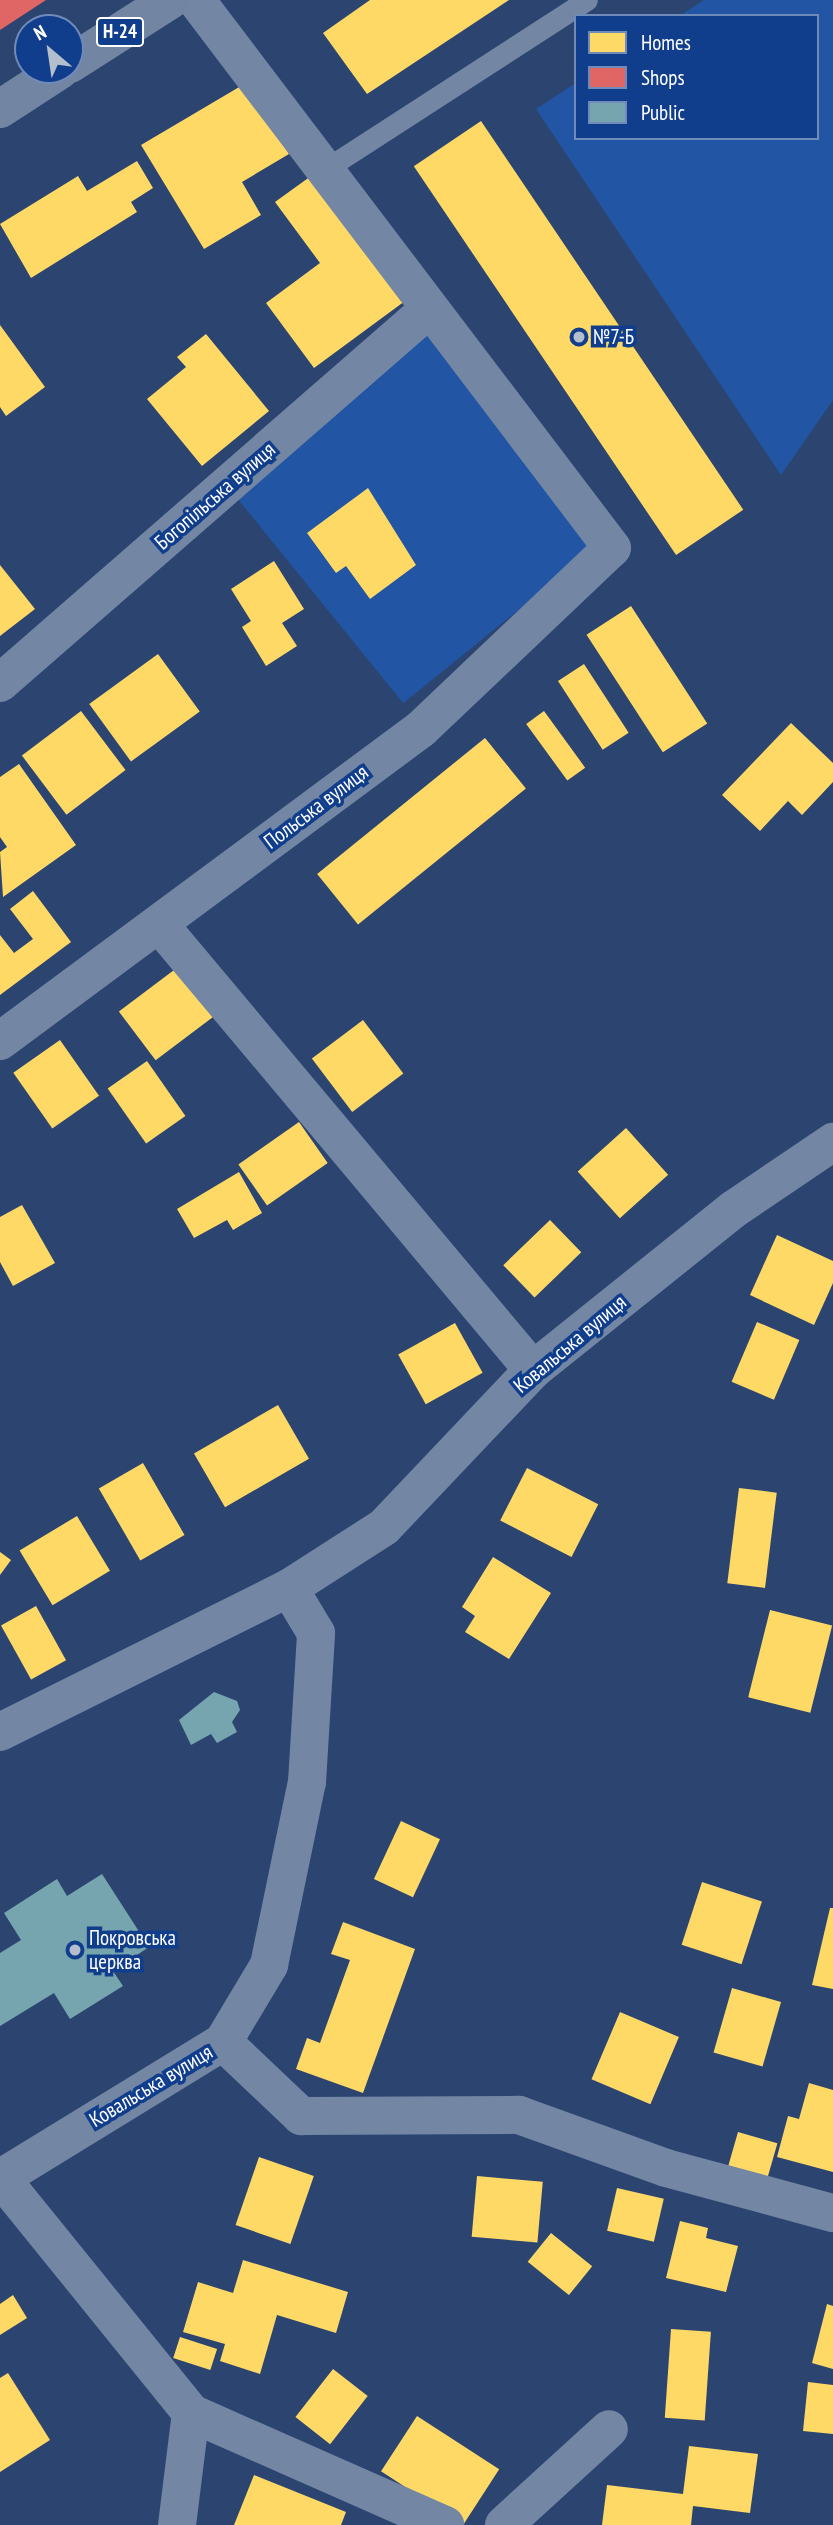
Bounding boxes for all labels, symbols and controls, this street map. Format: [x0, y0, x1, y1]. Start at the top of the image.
north arrow [14, 14, 84, 84]
legend [574, 14, 819, 140]
road number: Н-24 [96, 16, 144, 48]
text: N [29, 19, 50, 45]
text: Homes [641, 29, 691, 56]
text: Shops [641, 64, 685, 91]
text: Public [641, 99, 685, 126]
place label: №7-Б [593, 324, 635, 350]
marker: №7-Б [571, 329, 587, 345]
street label: Богопільська вулиця [150, 437, 280, 555]
street label: Польська вулиця [259, 760, 373, 854]
street label: Ковальська вулиця [509, 1290, 631, 1398]
place label: Покровська церква [89, 1925, 176, 1975]
marker: Покровська церква [67, 1942, 83, 1958]
street label: Ковальська вулиця [85, 2039, 217, 2133]

